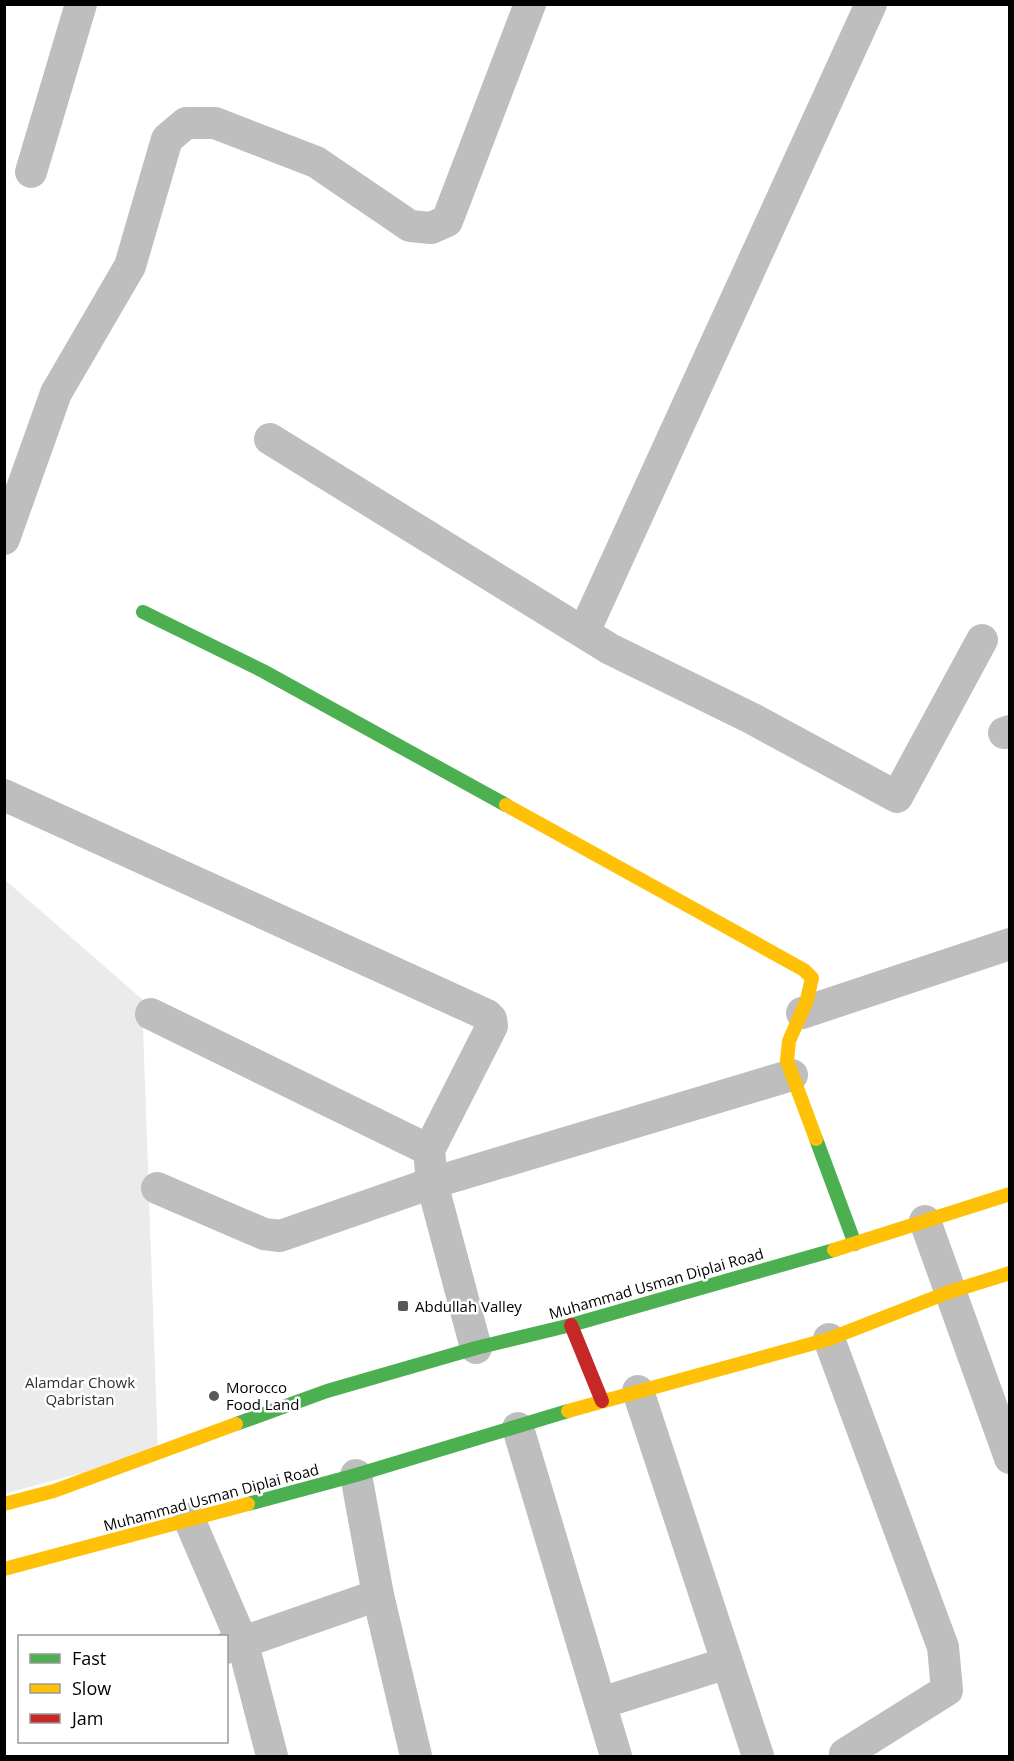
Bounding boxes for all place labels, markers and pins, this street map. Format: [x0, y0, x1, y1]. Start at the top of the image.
place label: Abdullah Valley [415, 1296, 522, 1316]
marker: Abdullah Valley [396, 1299, 410, 1313]
place label: Morocco Food Land [226, 1377, 299, 1414]
marker: Morocco Food Land [207, 1389, 221, 1403]

